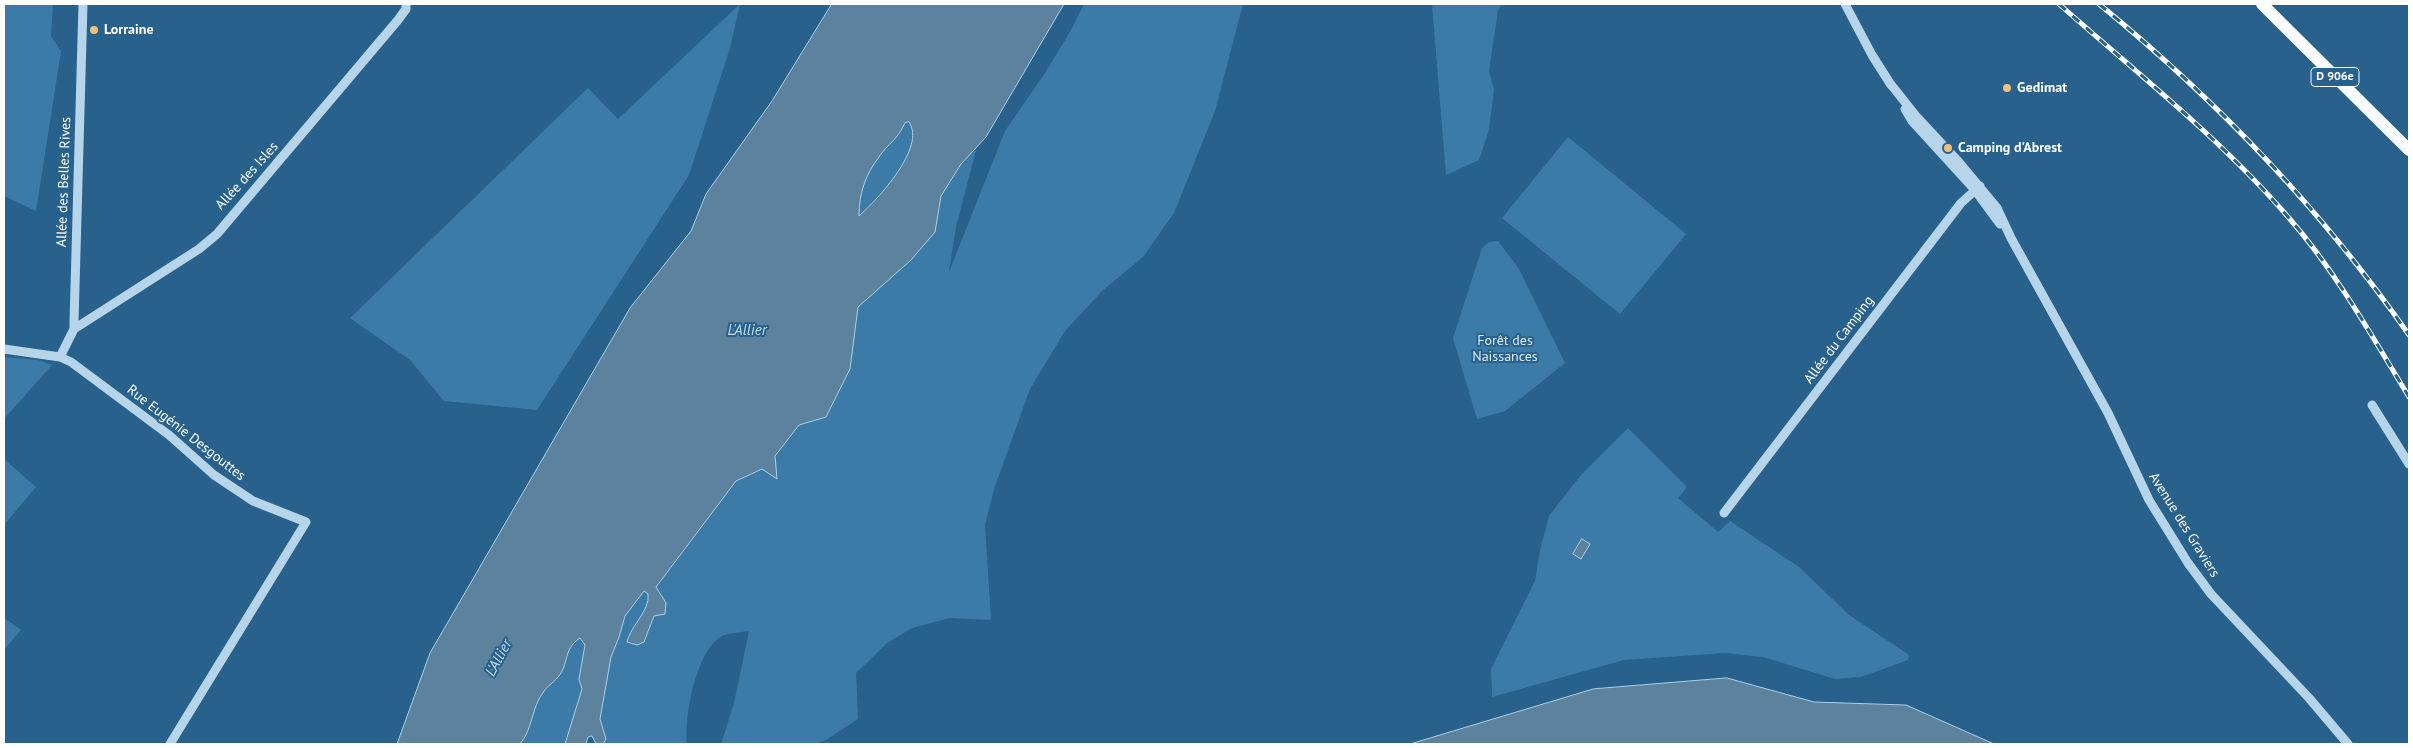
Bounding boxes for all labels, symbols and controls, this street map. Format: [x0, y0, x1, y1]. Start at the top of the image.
place label: Lorraine [104, 22, 154, 38]
marker: Lorraine [88, 24, 100, 36]
road number: D 906e [2311, 68, 2359, 86]
place label: Gedimat [2017, 80, 2067, 96]
marker: Gedimat [2001, 82, 2013, 94]
street label: Allée des Belles Rives [53, 117, 75, 247]
street label: Allée des Isles [212, 139, 282, 213]
place label: Camping d'Abrest [1958, 140, 2062, 156]
marker: Camping d'Abrest [1942, 142, 1954, 154]
street label: Allée du Camping [1801, 293, 1877, 387]
water label: L'Allier [727, 322, 767, 340]
park label: Forêt des Naissances [1472, 333, 1538, 366]
street label: Rue Eugénie Desgouttes [123, 382, 249, 484]
street label: Avenue des Graviers [2145, 470, 2223, 580]
water label: L'Allier [482, 637, 516, 679]

